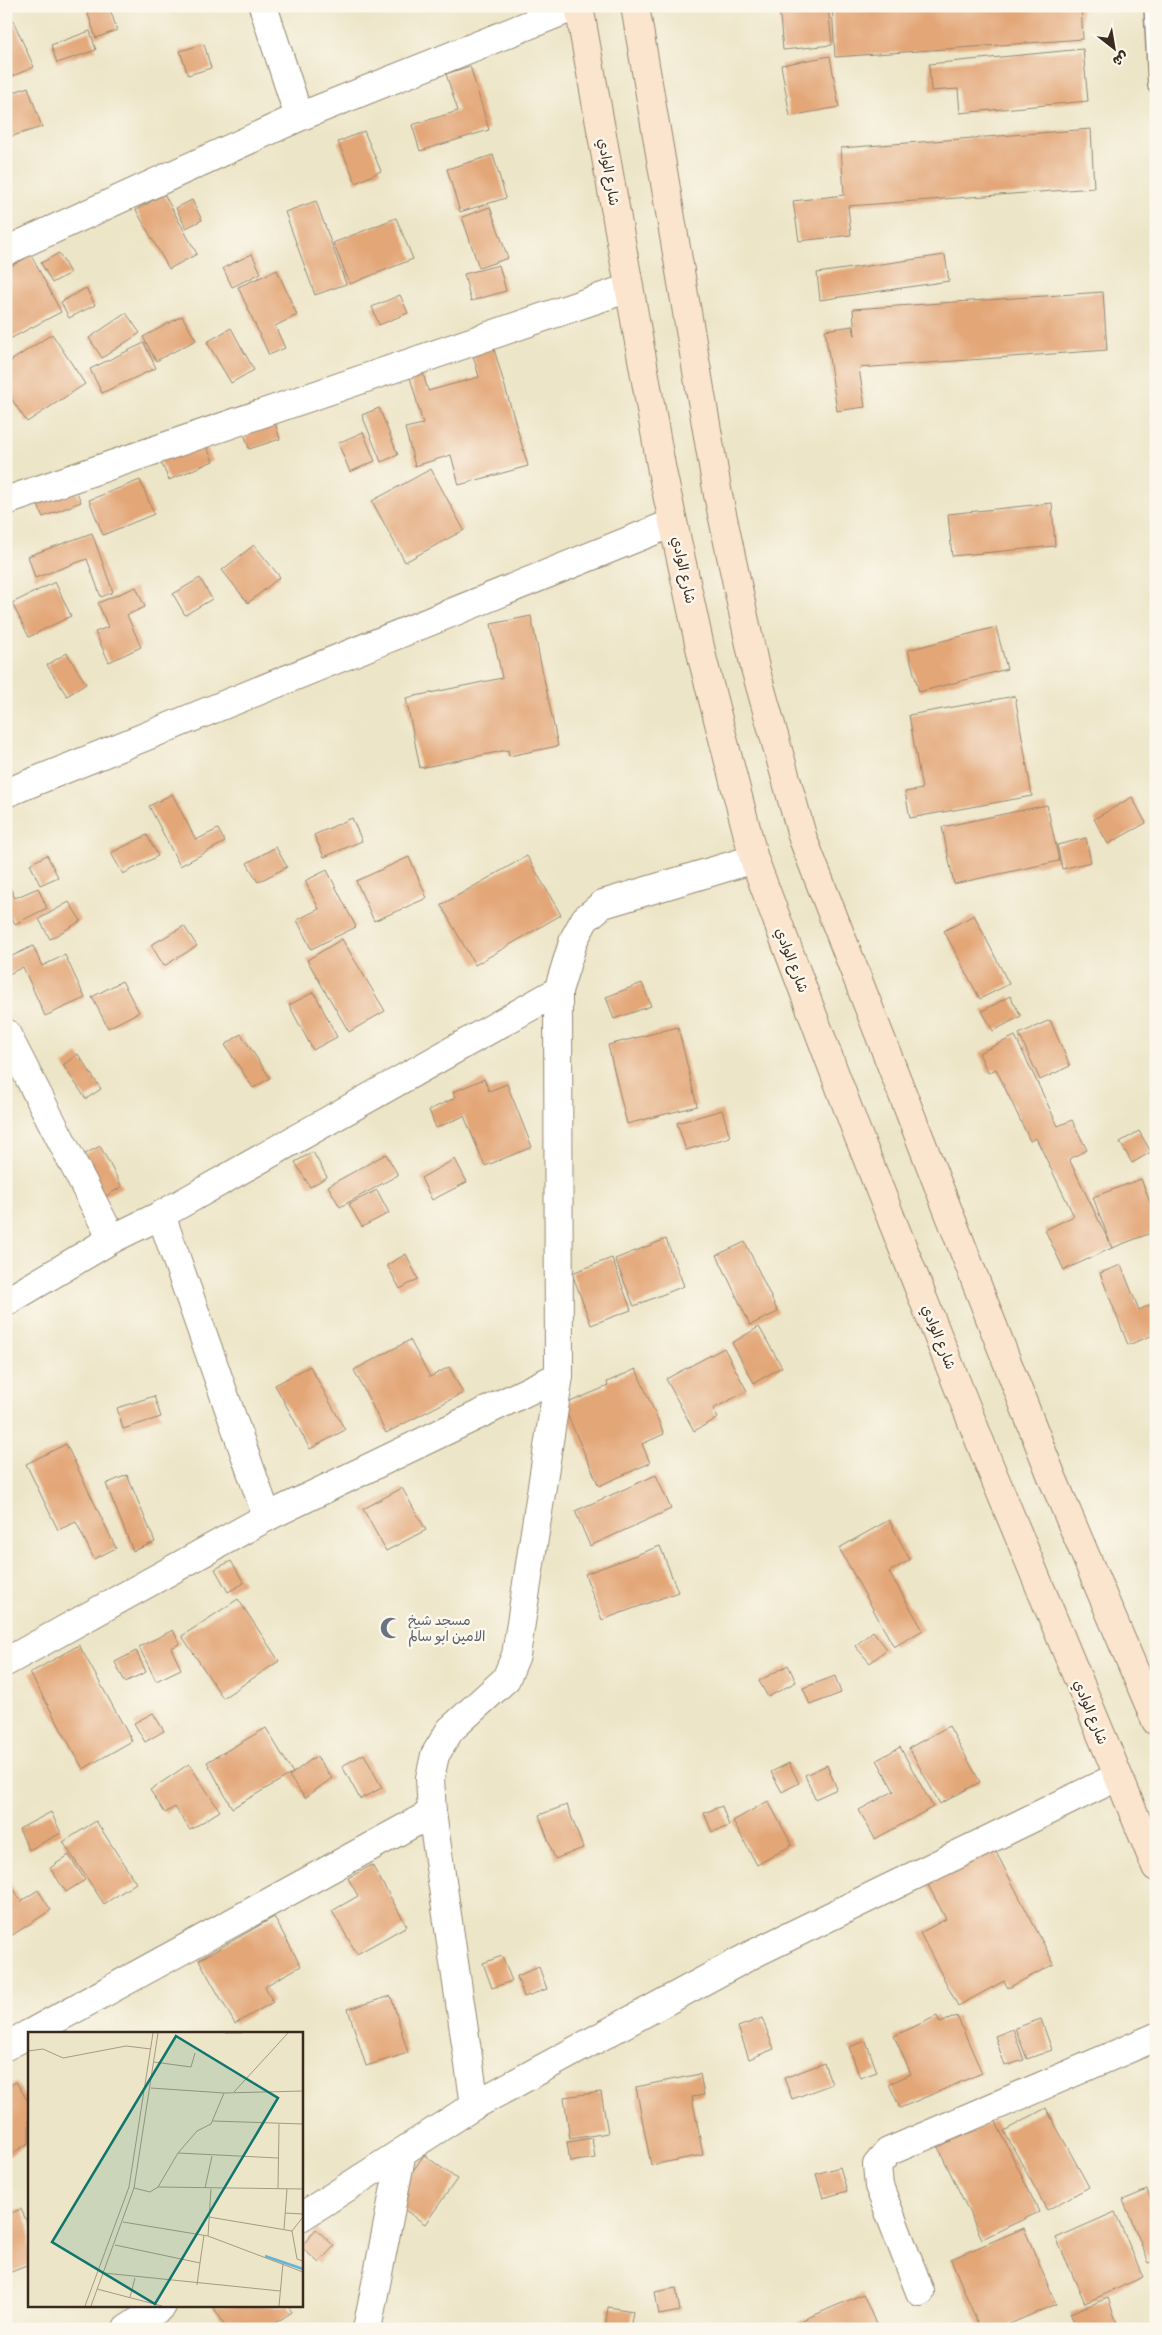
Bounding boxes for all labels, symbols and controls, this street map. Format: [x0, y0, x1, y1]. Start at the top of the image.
north arrow [1090, 22, 1140, 72]
text: ش [1109, 47, 1131, 70]
street label: شارع الوادي [592, 137, 623, 207]
street label: شارع الوادي [666, 535, 699, 606]
street label: شارع الوادي [770, 925, 812, 996]
street label: شارع الوادي [916, 1302, 959, 1373]
place label: مسجد شيخ الامين ابو سالم [408, 1612, 486, 1647]
mosque icon: مسجد شيخ الامين ابو سالم [378, 1615, 404, 1641]
street label: شارع الوادي [1068, 1677, 1111, 1748]
inset map [28, 2032, 302, 2308]

